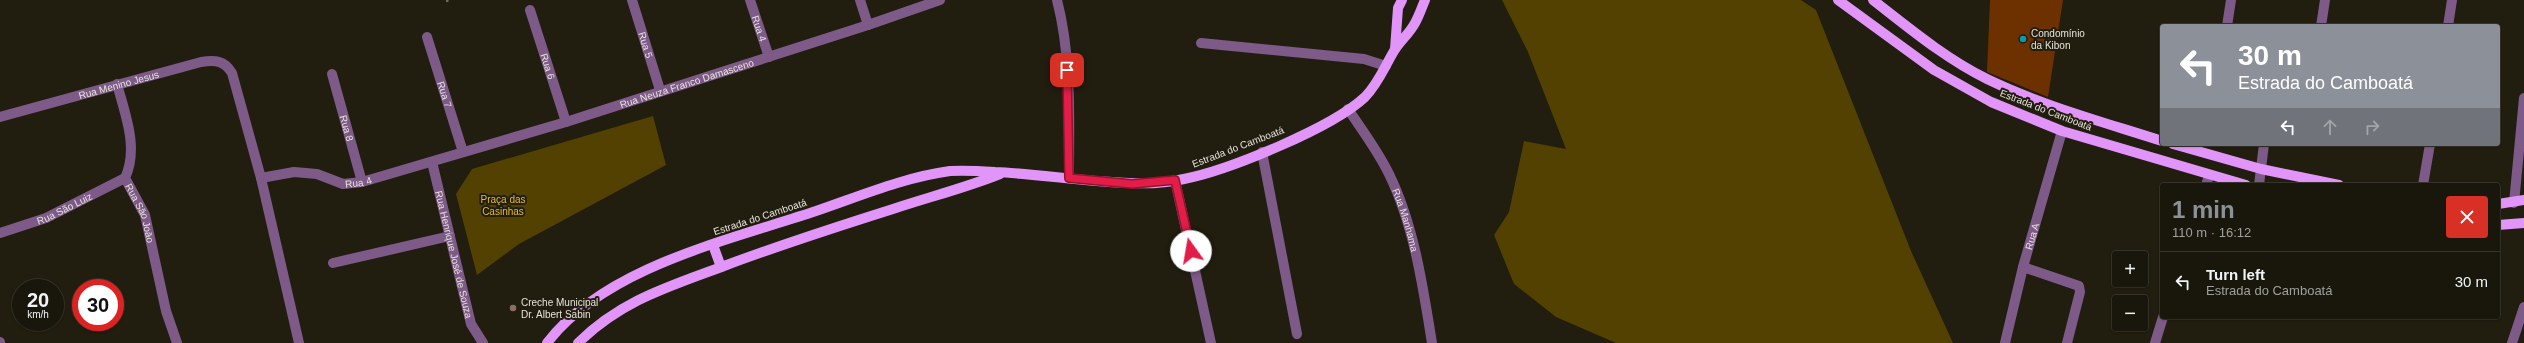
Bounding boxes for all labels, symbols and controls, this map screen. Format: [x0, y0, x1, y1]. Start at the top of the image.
street label: Rua 4 [750, 14, 769, 43]
place label: Condomínio da Kibon [2031, 28, 2085, 51]
street label: Rua 5 [637, 30, 655, 60]
marker: Condomínio da Kibon [2018, 34, 2028, 44]
icon: left [2172, 40, 2224, 92]
text: 30 m [2238, 40, 2302, 71]
street label: Rua 6 [539, 52, 558, 81]
pin [1050, 53, 1084, 87]
street label: Rua Neuza Franco Damasceno [618, 56, 756, 110]
icon: arrive [1056, 59, 1078, 81]
street label: Rua Menino Jesus [77, 68, 160, 101]
text: Estrada do Camboatá [2238, 73, 2413, 93]
street label: Rua 7 [436, 80, 454, 109]
street label: Estrada do Camboatá [1999, 87, 2094, 133]
street label: Rua 8 [338, 114, 356, 143]
icon: left [2277, 116, 2299, 138]
icon: ahead [2319, 116, 2341, 138]
icon: right [2361, 116, 2383, 138]
street label: Estrada do Camboatá [1191, 124, 1286, 170]
street label: Rua 4 [345, 174, 373, 189]
street label: Rua Sāo Joāo [123, 181, 156, 244]
street label: Rua Manhama [1391, 187, 1421, 253]
street label: Rua São Luiz [35, 190, 94, 226]
street label: Rua Henrique José de Souza [434, 190, 475, 320]
park label: Praça das Casinhas [480, 194, 526, 217]
text: 1 min [2172, 196, 2235, 223]
button: close [2446, 196, 2488, 238]
street label: Estrada do Camboatá [712, 197, 808, 237]
street label: Rua A [2023, 221, 2041, 251]
text: 110 m · 16:12 [2172, 225, 2251, 240]
position arrow [1170, 230, 1212, 272]
map controls [2112, 251, 2148, 331]
button: + [2112, 251, 2148, 287]
text: Turn left [2206, 266, 2265, 283]
icon: left [2172, 271, 2194, 293]
text: 30 m [2455, 273, 2488, 290]
speed limit sign: 30 [72, 279, 124, 331]
text: Estrada do Camboatá [2206, 283, 2332, 298]
text: 20 [27, 289, 49, 311]
button: − [2112, 295, 2148, 331]
place label: Creche Municipal Dr. Albert Sabin [521, 297, 598, 320]
marker: Creche Municipal Dr. Albert Sabin [508, 303, 518, 313]
text: km/h [27, 309, 49, 320]

